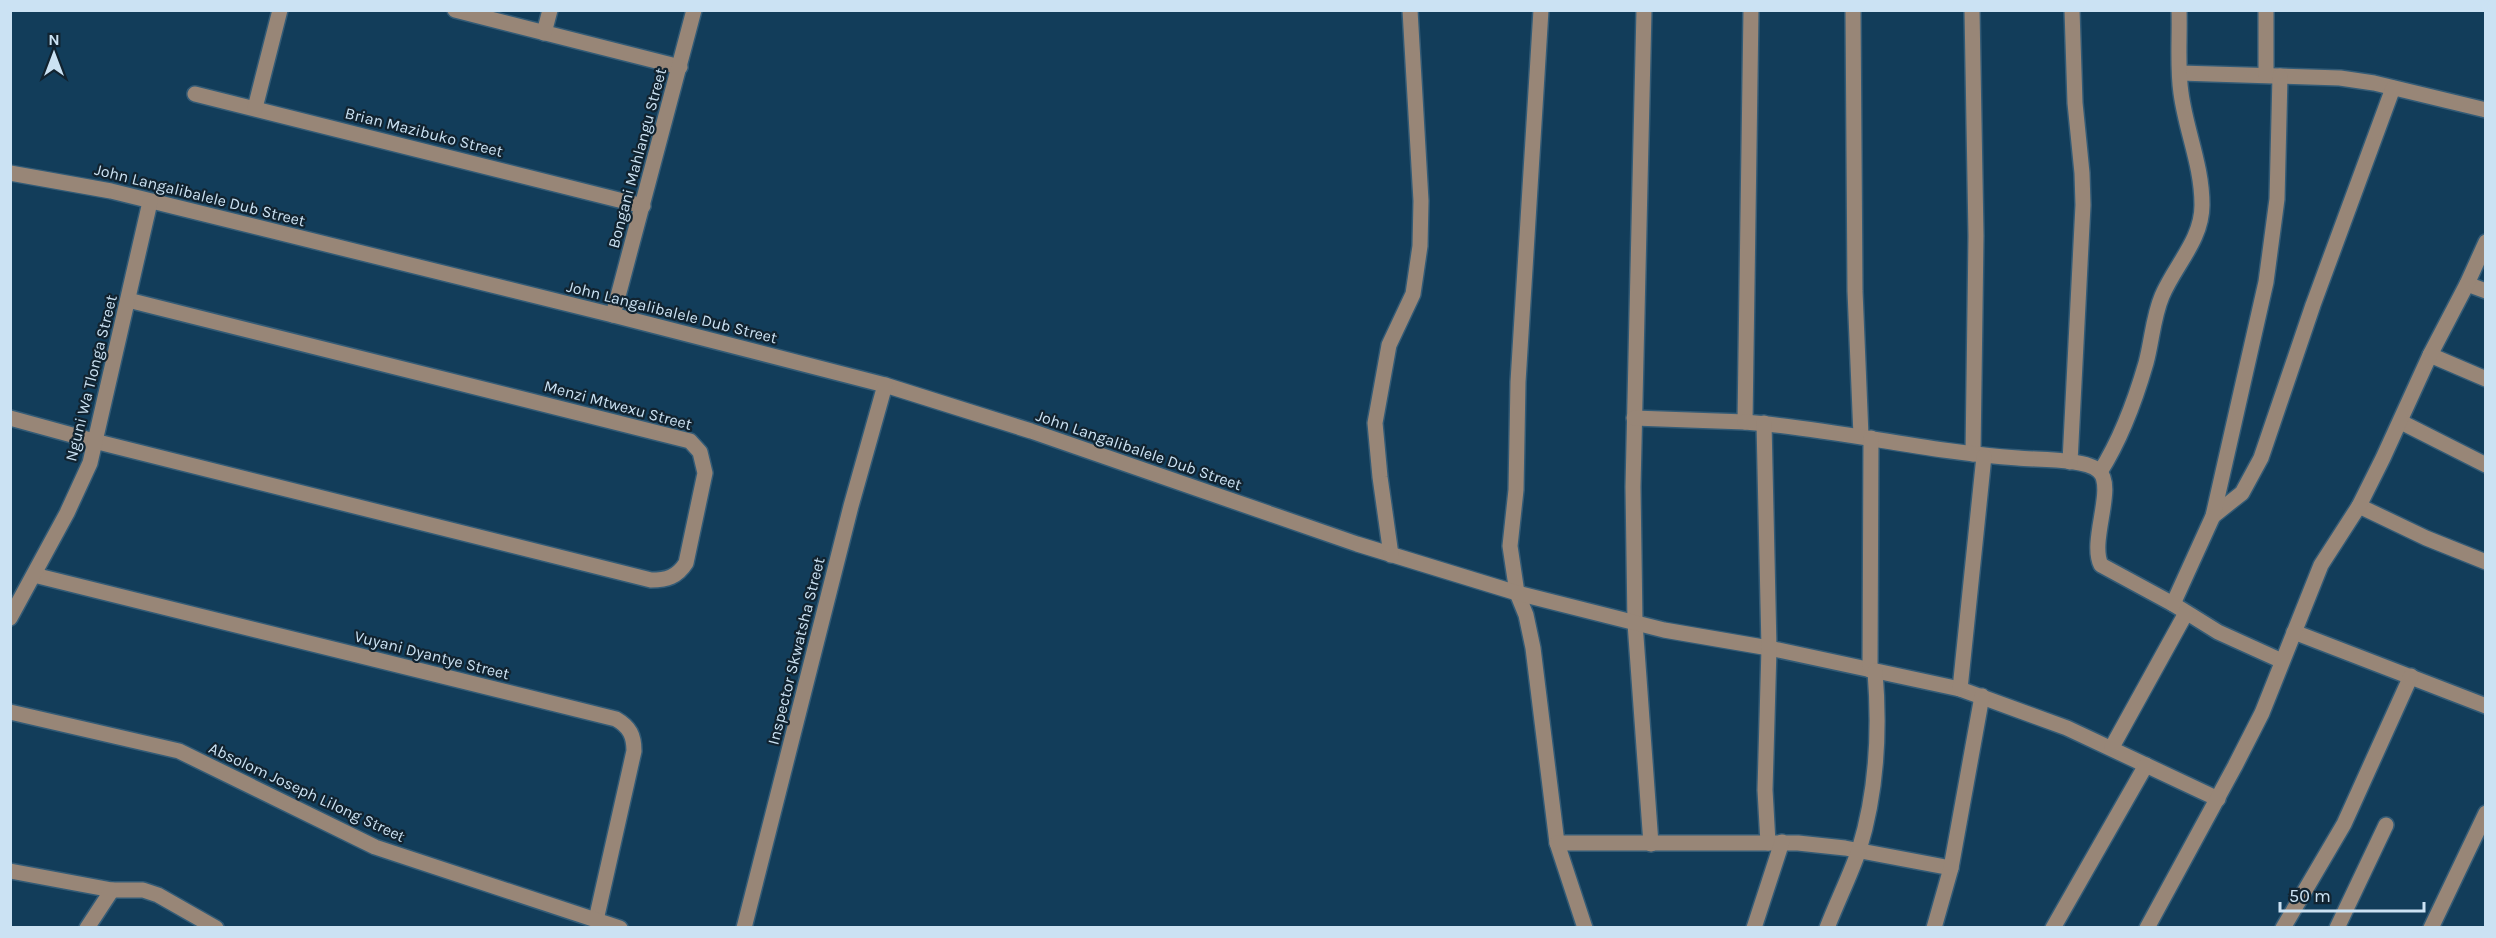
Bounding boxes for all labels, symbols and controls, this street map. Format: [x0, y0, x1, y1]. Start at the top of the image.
north arrow [24, 24, 84, 84]
text: N [48, 30, 60, 49]
street label: Bongani Mahlangu Street [604, 66, 670, 250]
street label: Brian Mazibuko Street [343, 103, 505, 161]
street label: John Langalibalele Dub Street [93, 160, 307, 230]
street label: John Langalibalele Dub Street [565, 277, 779, 347]
street label: Nguni Wa Tlonga Street [61, 293, 121, 463]
street label: Menzi Mtwexu Street [542, 376, 694, 434]
street label: John Langalibalele Dub Street [1034, 406, 1244, 494]
street label: Inspector Skwatsha Street [764, 555, 828, 747]
street label: Vuyani Dyantye Street [353, 627, 511, 683]
street label: Absolom Joseph Lilong Street [206, 738, 408, 846]
scale bar [2280, 875, 2424, 913]
text: 50 m [2289, 885, 2331, 907]

